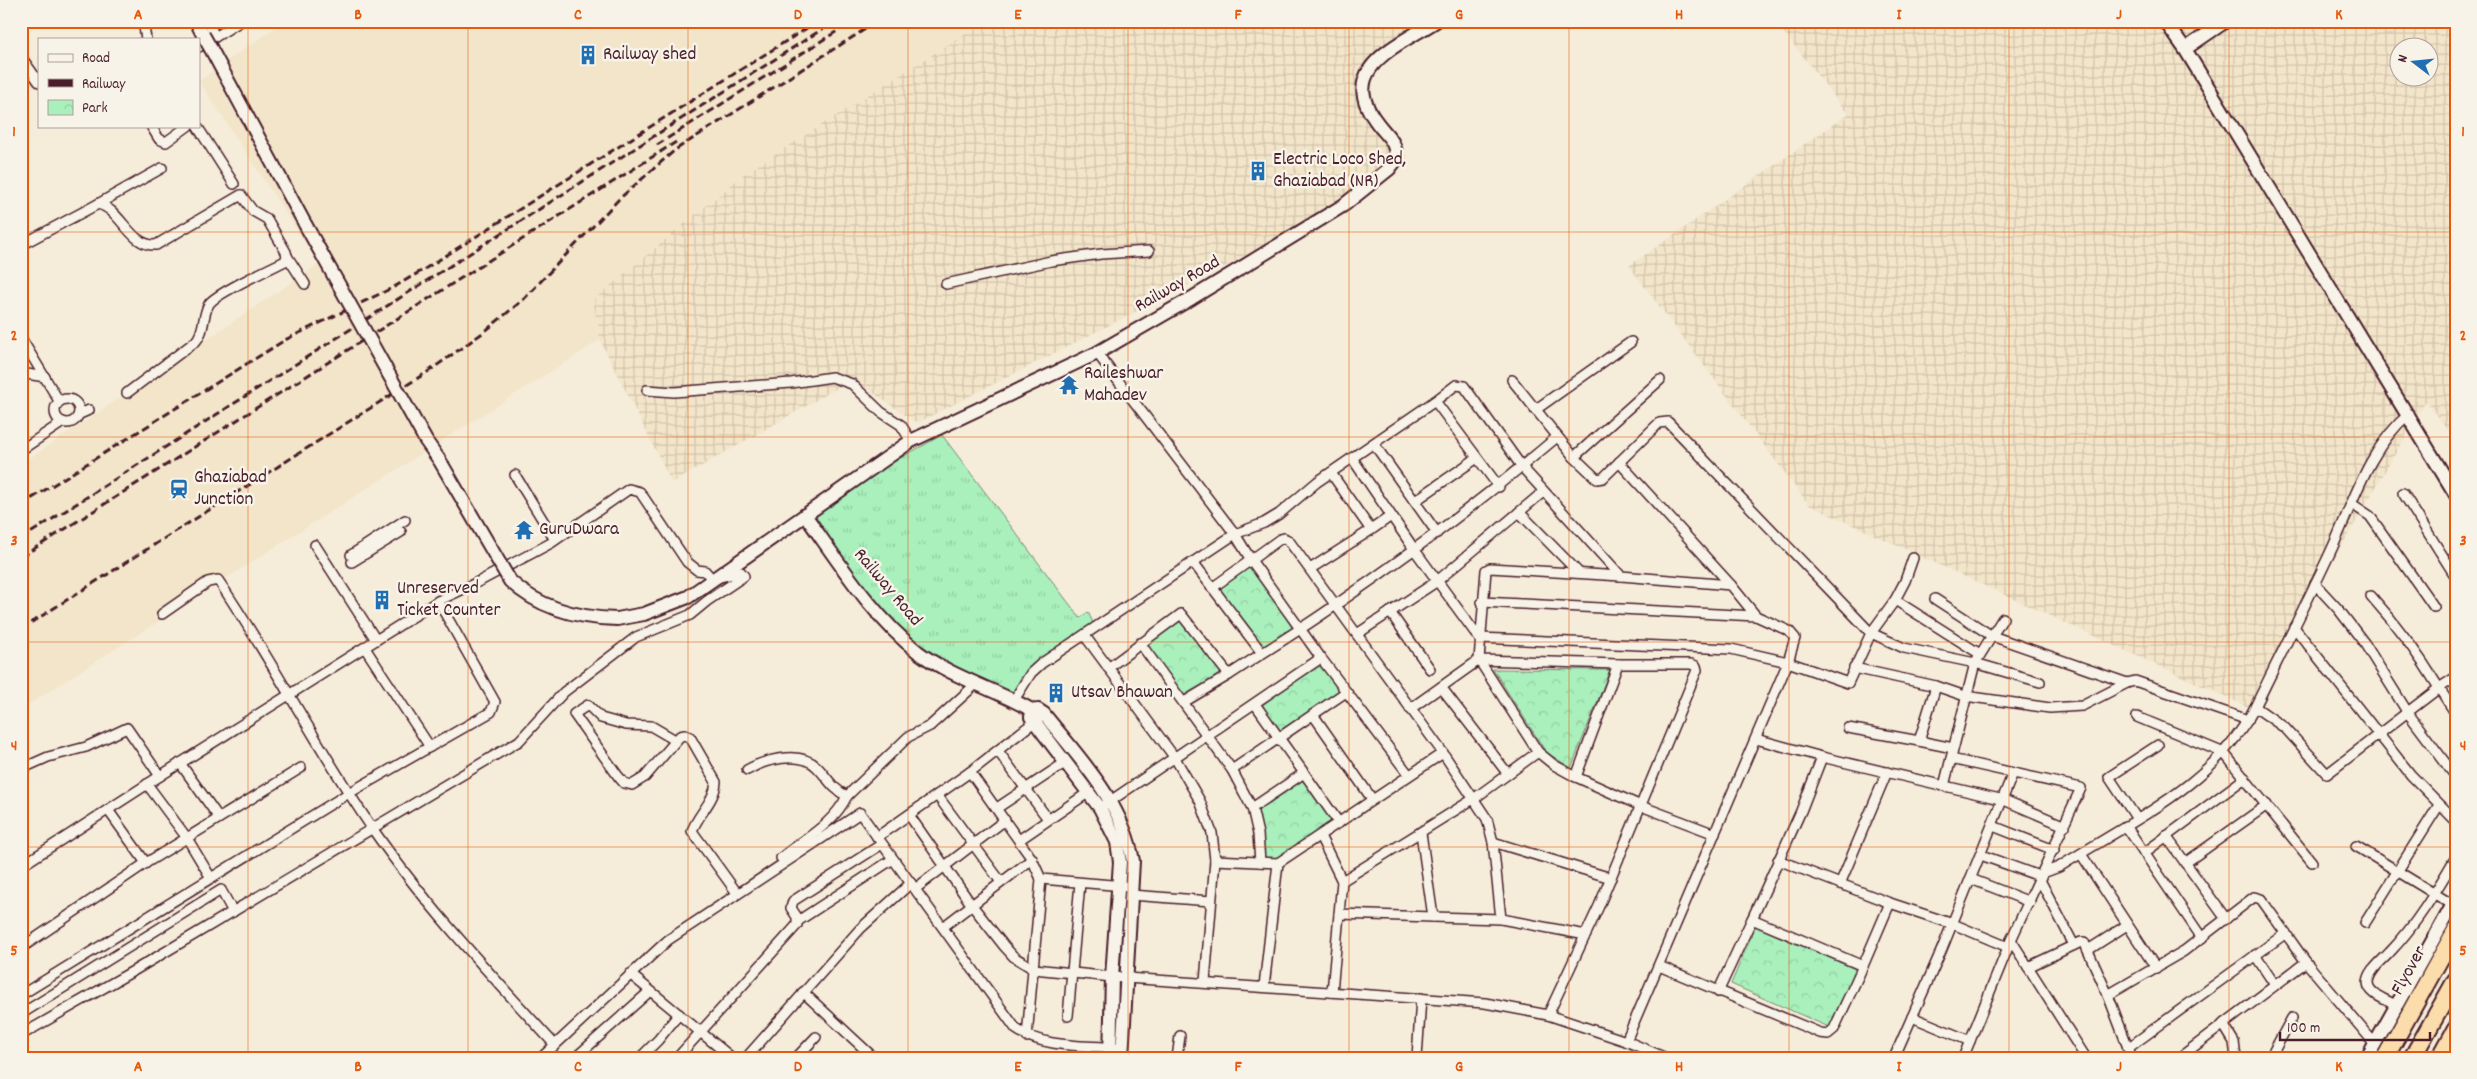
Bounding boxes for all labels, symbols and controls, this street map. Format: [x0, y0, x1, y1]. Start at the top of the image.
text: A [134, 4, 143, 27]
text: B [354, 4, 362, 27]
text: C [574, 4, 582, 27]
text: D [794, 4, 803, 27]
text: E [1014, 4, 1022, 27]
text: F [1234, 4, 1242, 27]
text: G [1455, 4, 1463, 27]
text: H [1675, 4, 1683, 27]
text: I [1897, 4, 1903, 27]
text: J [2116, 4, 2122, 27]
text: K [2335, 4, 2343, 27]
legend [38, 38, 200, 128]
north arrow [2390, 38, 2440, 88]
place label: Railway shed [603, 42, 696, 69]
building icon: Railway shed [577, 44, 599, 66]
text: Road [82, 48, 110, 70]
text: N [2393, 53, 2414, 65]
text: Railway [82, 74, 126, 96]
text: Park [82, 98, 108, 120]
text: 1 [12, 121, 16, 144]
text: 1 [2461, 121, 2465, 144]
place label: Electric Loco Shed, Ghaziabad (NR) [1273, 147, 1406, 196]
building icon: Electric Loco Shed, Ghaziabad (NR) [1247, 160, 1269, 182]
street label: Railway Road [1130, 250, 1226, 320]
text: 2 [11, 325, 18, 348]
text: 2 [2460, 325, 2467, 348]
place label: Raileshwar Mahadev [1084, 361, 1163, 410]
temple icon: Raileshwar Mahadev [1058, 374, 1080, 396]
place label: Ghaziabad Junction [194, 465, 267, 514]
station icon: Ghaziabad Junction [168, 478, 190, 500]
place label: GuruDwara [539, 517, 620, 544]
temple icon: GuruDwara [513, 519, 535, 541]
text: 3 [10, 530, 18, 553]
text: 3 [2459, 530, 2467, 553]
street label: Railway Road [846, 543, 928, 633]
place label: Unreserved Ticket Counter [397, 576, 500, 625]
building icon: Unreserved Ticket Counter [371, 589, 393, 611]
place label: Utsav Bhawan [1071, 680, 1173, 707]
building icon: Utsav Bhawan [1045, 682, 1067, 704]
text: 4 [11, 735, 17, 758]
text: 4 [2460, 735, 2466, 758]
text: 5 [10, 940, 18, 963]
text: 5 [2459, 940, 2467, 963]
street label: Flyover [2385, 942, 2435, 1000]
scale bar [2280, 1009, 2430, 1041]
text: 100 m [2287, 1018, 2320, 1040]
text: A [134, 1056, 143, 1079]
text: B [354, 1056, 362, 1079]
text: C [574, 1056, 582, 1079]
text: D [794, 1056, 803, 1079]
text: E [1014, 1056, 1022, 1079]
text: F [1234, 1056, 1242, 1079]
text: G [1455, 1056, 1463, 1079]
text: H [1675, 1056, 1683, 1079]
text: I [1897, 1056, 1903, 1079]
text: J [2116, 1056, 2122, 1079]
text: K [2335, 1056, 2343, 1079]

